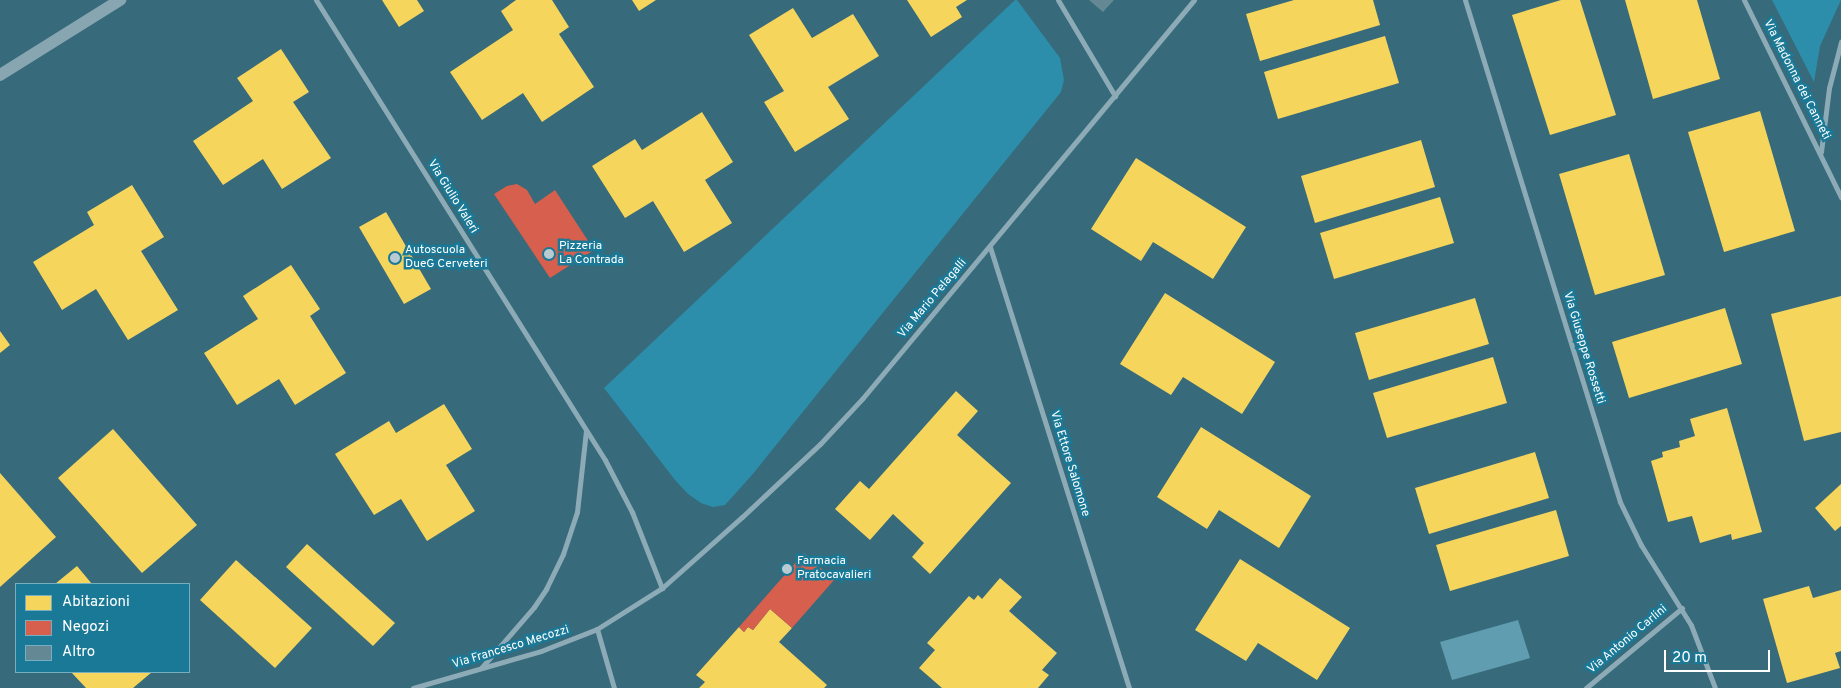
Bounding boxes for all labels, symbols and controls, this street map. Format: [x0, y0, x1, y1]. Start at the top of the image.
street label: Via Madonna dei Canneti [1759, 18, 1833, 142]
street label: Via Giulio Valeri [424, 157, 480, 237]
place label: Pizzeria La Contrada [559, 240, 624, 268]
place label: Autoscuola DueG Cerveteri [405, 244, 488, 272]
marker: Pizzeria La Contrada [543, 248, 555, 260]
marker: Autoscuola DueG Cerveteri [389, 252, 401, 264]
street label: Via Mario Pelagalli [896, 256, 970, 342]
street label: Via Giuseppe Rossetti [1559, 290, 1607, 406]
street label: Via Ettore Salomone [1046, 409, 1092, 519]
place label: Farmacia Pratocavalieri [797, 555, 871, 583]
marker: Farmacia Pratocavalieri [781, 563, 793, 575]
legend [15, 583, 190, 673]
text: Abitazioni [62, 593, 130, 612]
street label: Via Antonio Carlini [1585, 602, 1671, 678]
text: Negozi [62, 618, 109, 637]
street label: Via Francesco Mecozzi [451, 623, 571, 673]
scale bar [1666, 640, 1772, 672]
text: Altro [62, 643, 95, 662]
text: 20 m [1672, 649, 1707, 668]

